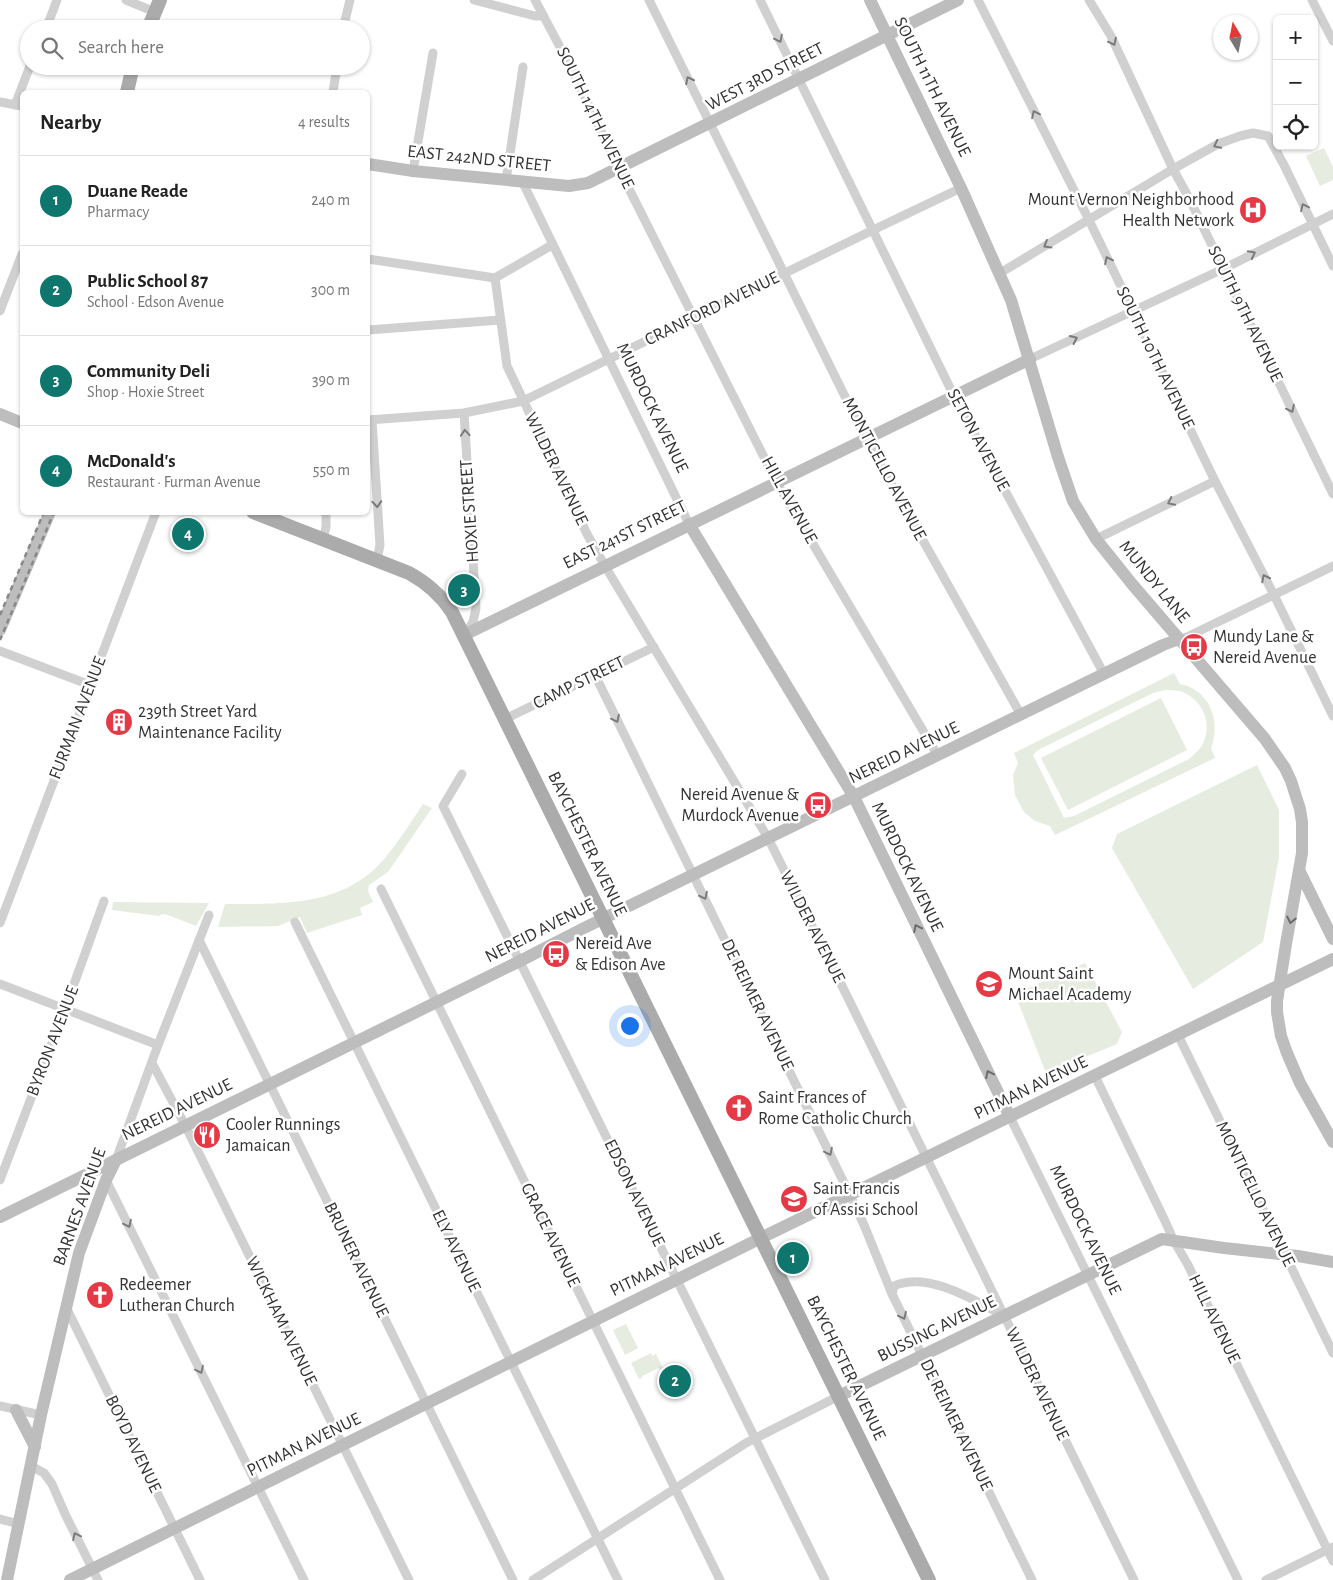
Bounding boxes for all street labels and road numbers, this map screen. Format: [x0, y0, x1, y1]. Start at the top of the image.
street label: SOUTH 11TH AVENUE [890, 14, 974, 160]
street label: WEST 3RD STREET [703, 39, 827, 115]
street label: SOUTH 14TH AVENUE [553, 44, 637, 192]
street label: EAST 242ND STREET [406, 143, 552, 176]
street label: SOUTH 9TH AVENUE [1204, 243, 1286, 385]
street label: CRANFORD AVENUE [642, 269, 782, 349]
street label: SOUTH 10TH AVENUE [1113, 284, 1197, 432]
street label: MURDOCK AVENUE [613, 340, 691, 476]
street label: SETON AVENUE [944, 386, 1013, 494]
street label: MONTICELLO AVENUE [839, 395, 929, 544]
street label: WILDER AVENUE [521, 410, 591, 528]
street label: HILL AVENUE [758, 454, 820, 547]
street label: HOXIE STREET [457, 459, 483, 563]
street label: EAST 241ST STREET [560, 497, 690, 573]
street label: MUNDY LANE [1116, 537, 1193, 627]
street label: CAMP STREET [530, 653, 628, 713]
street label: FURMAN AVENUE [46, 654, 110, 782]
street label: NEREID AVENUE [846, 718, 962, 787]
street label: BAYCHESTER AVENUE [544, 769, 630, 919]
street label: MURDOCK AVENUE [868, 799, 946, 935]
street label: WILDER AVENUE [776, 868, 848, 986]
street label: NEREID AVENUE [482, 896, 598, 966]
street label: DE REIMER AVENUE [717, 936, 797, 1074]
street label: BYRON AVENUE [24, 983, 82, 1099]
street label: PITMAN AVENUE [971, 1053, 1091, 1123]
street label: NEREID AVENUE [119, 1075, 235, 1144]
street label: MONTICELLO AVENUE [1212, 1119, 1298, 1270]
street label: EDSON AVENUE [600, 1137, 668, 1250]
street label: BARNES AVENUE [50, 1146, 110, 1268]
street label: MURDOCK AVENUE [1046, 1162, 1124, 1298]
street label: GRACE AVENUE [517, 1180, 583, 1290]
street label: BRUNER AVENUE [320, 1200, 392, 1321]
street label: ELY AVENUE [428, 1207, 484, 1295]
street label: PITMAN AVENUE [607, 1230, 727, 1300]
street label: WICKHAM AVENUE [242, 1254, 320, 1388]
street label: HILL AVENUE [1185, 1272, 1243, 1366]
street label: BUSSING AVENUE [875, 1292, 999, 1365]
street label: BAYCHESTER AVENUE [803, 1293, 889, 1443]
street label: WILDER AVENUE [1002, 1325, 1072, 1443]
street label: DE REIMER AVENUE [916, 1356, 996, 1494]
street label: BOYD AVENUE [102, 1393, 164, 1496]
street label: PITMAN AVENUE [244, 1410, 364, 1480]

